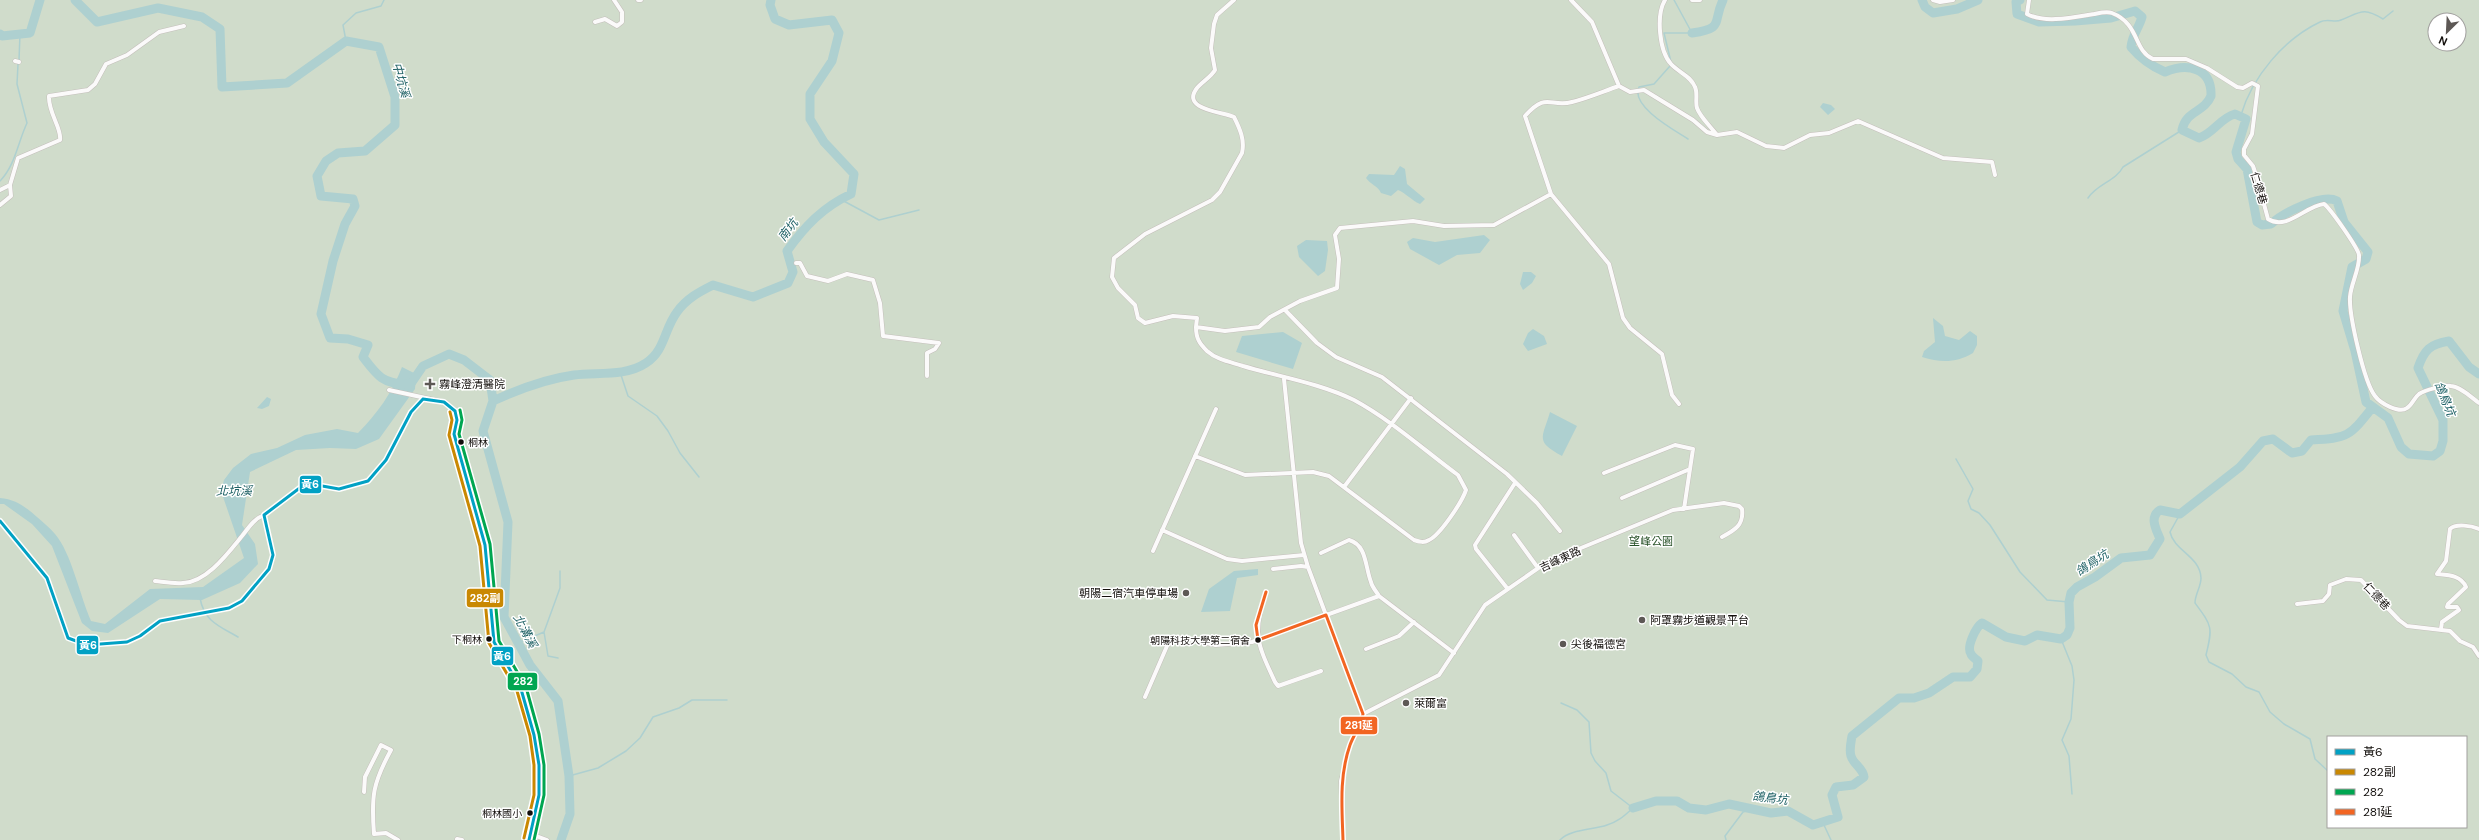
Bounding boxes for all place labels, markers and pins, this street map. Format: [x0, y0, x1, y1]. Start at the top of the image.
place label: 霧峰澄清醫院 [439, 377, 505, 391]
marker: 霧峰澄清醫院 [424, 378, 436, 390]
place label: 桐林 [468, 436, 488, 449]
marker: 桐林 [456, 437, 466, 447]
place label: 朝陽二宿汽車停車場 [1079, 586, 1178, 600]
marker: 朝陽二宿汽車停車場 [1181, 588, 1191, 598]
place label: 阿罩霧步道觀景平台 [1650, 613, 1749, 627]
marker: 阿罩霧步道觀景平台 [1637, 615, 1647, 625]
place label: 下桐林 [452, 633, 482, 646]
marker: 下桐林 [484, 634, 494, 644]
place label: 朝陽科技大學第二宿舍 [1150, 634, 1250, 647]
marker: 朝陽科技大學第二宿舍 [1253, 635, 1263, 645]
place label: 尖後福德宮 [1571, 637, 1626, 651]
marker: 尖後福德宮 [1558, 639, 1568, 649]
place label: 萊爾富 [1414, 696, 1447, 710]
marker: 萊爾富 [1401, 698, 1411, 708]
place label: 桐林國小 [482, 807, 522, 820]
marker: 桐林國小 [525, 808, 535, 818]

